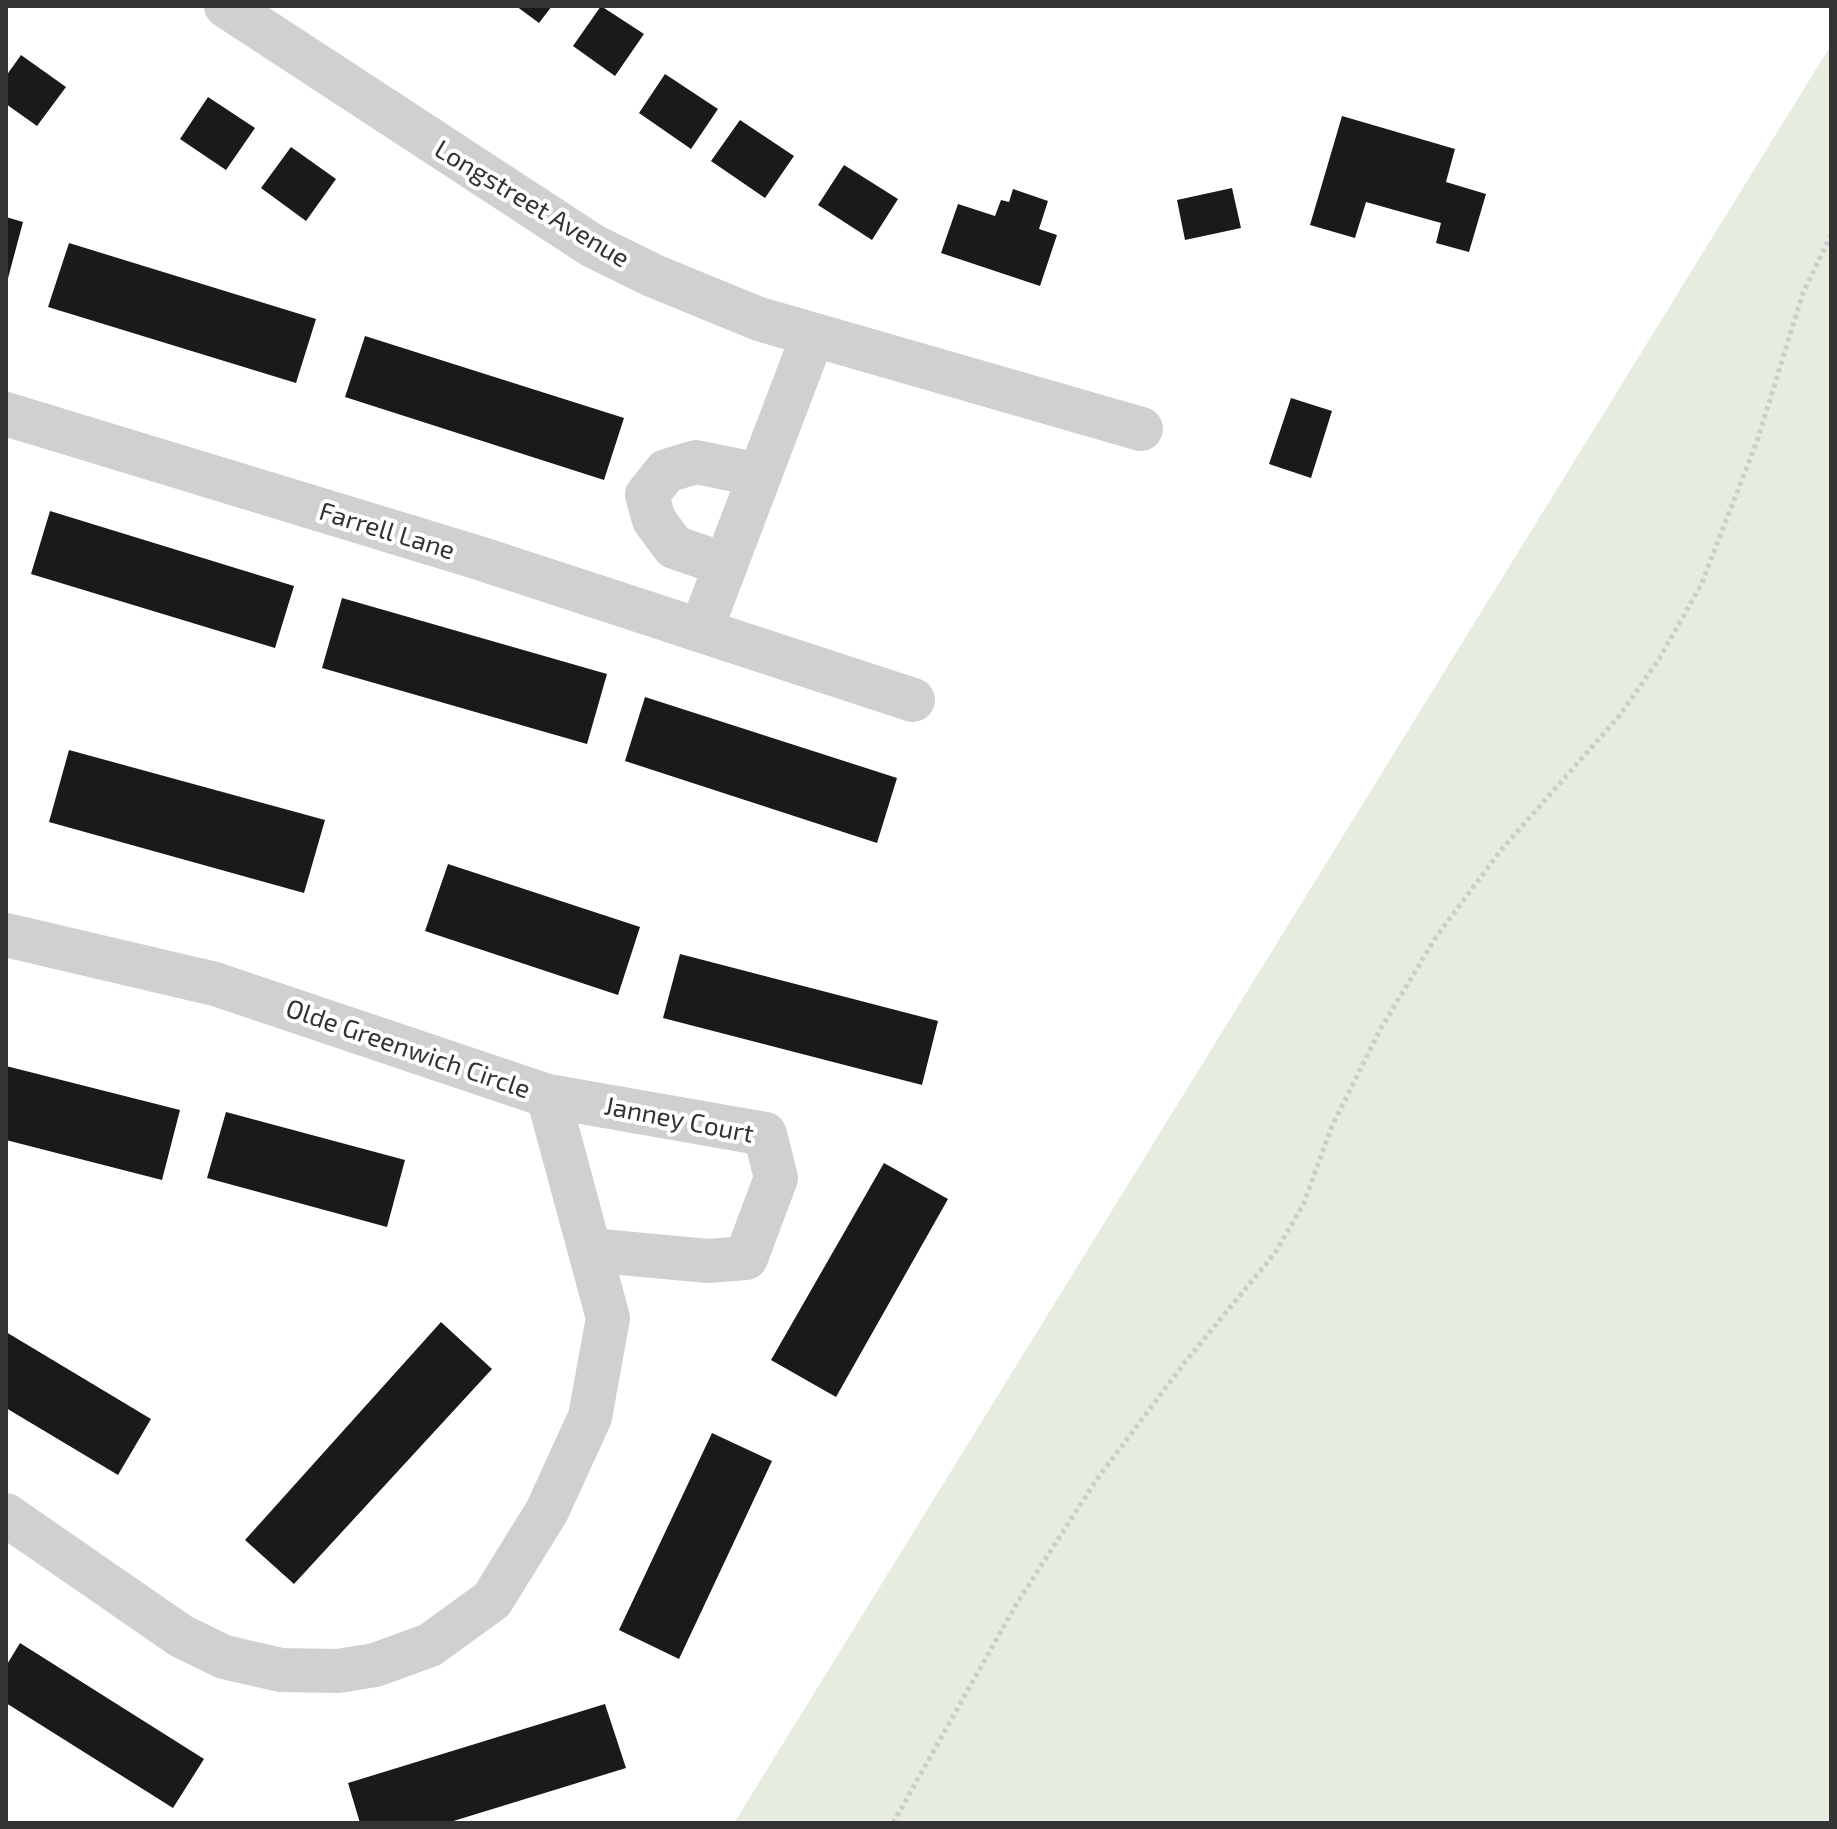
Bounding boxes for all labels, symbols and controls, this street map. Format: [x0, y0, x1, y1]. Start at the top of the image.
street label: Longstreet Avenue [429, 134, 635, 274]
street label: Farrell Lane [315, 496, 459, 566]
street label: Olde Greenwich Circle [282, 993, 534, 1105]
street label: Janney Court [602, 1090, 756, 1150]

